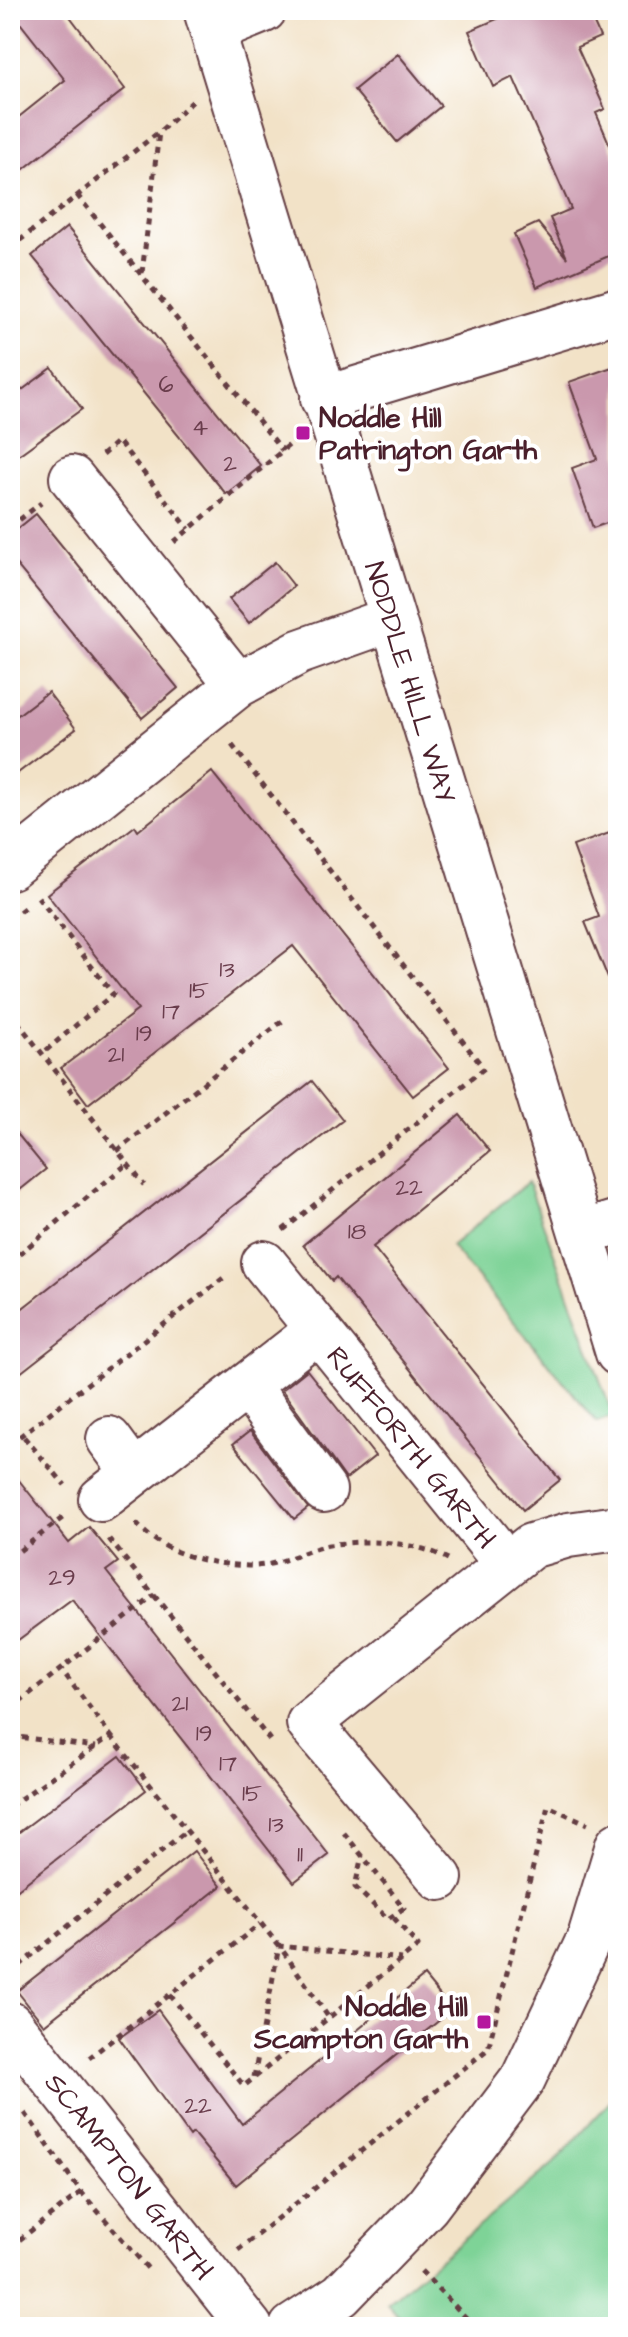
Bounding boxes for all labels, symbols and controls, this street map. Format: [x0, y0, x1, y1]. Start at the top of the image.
house number: 6 [158, 368, 174, 402]
place label: Noddle Hill Patrington Garth [319, 399, 538, 472]
house number: 4 [192, 411, 208, 445]
marker: Noddle Hill Patrington Garth [294, 424, 312, 442]
house number: 2 [223, 447, 237, 481]
street label: NODDLE HILL WAY [354, 557, 465, 808]
house number: 13 [219, 953, 235, 987]
house number: 15 [189, 974, 209, 1008]
house number: 17 [162, 995, 180, 1029]
house number: 19 [136, 1017, 152, 1051]
house number: 21 [108, 1038, 124, 1072]
house number: 22 [395, 1171, 423, 1205]
house number: 18 [348, 1215, 366, 1249]
street label: RUFFORTH GARTH [317, 1338, 505, 1558]
house number: 29 [48, 1561, 76, 1595]
house number: 21 [172, 1687, 188, 1721]
house number: 19 [196, 1717, 212, 1751]
house number: 17 [219, 1747, 237, 1781]
house number: 15 [242, 1777, 262, 1811]
house number: 13 [268, 1808, 284, 1842]
house number: 11 [297, 1838, 303, 1872]
place label: Noddle Hill Scampton Garth [253, 1988, 469, 2060]
marker: Noddle Hill Scampton Garth [475, 2013, 493, 2031]
street label: SCAMPTON GARTH [35, 2065, 222, 2289]
house number: 22 [184, 2089, 212, 2123]

